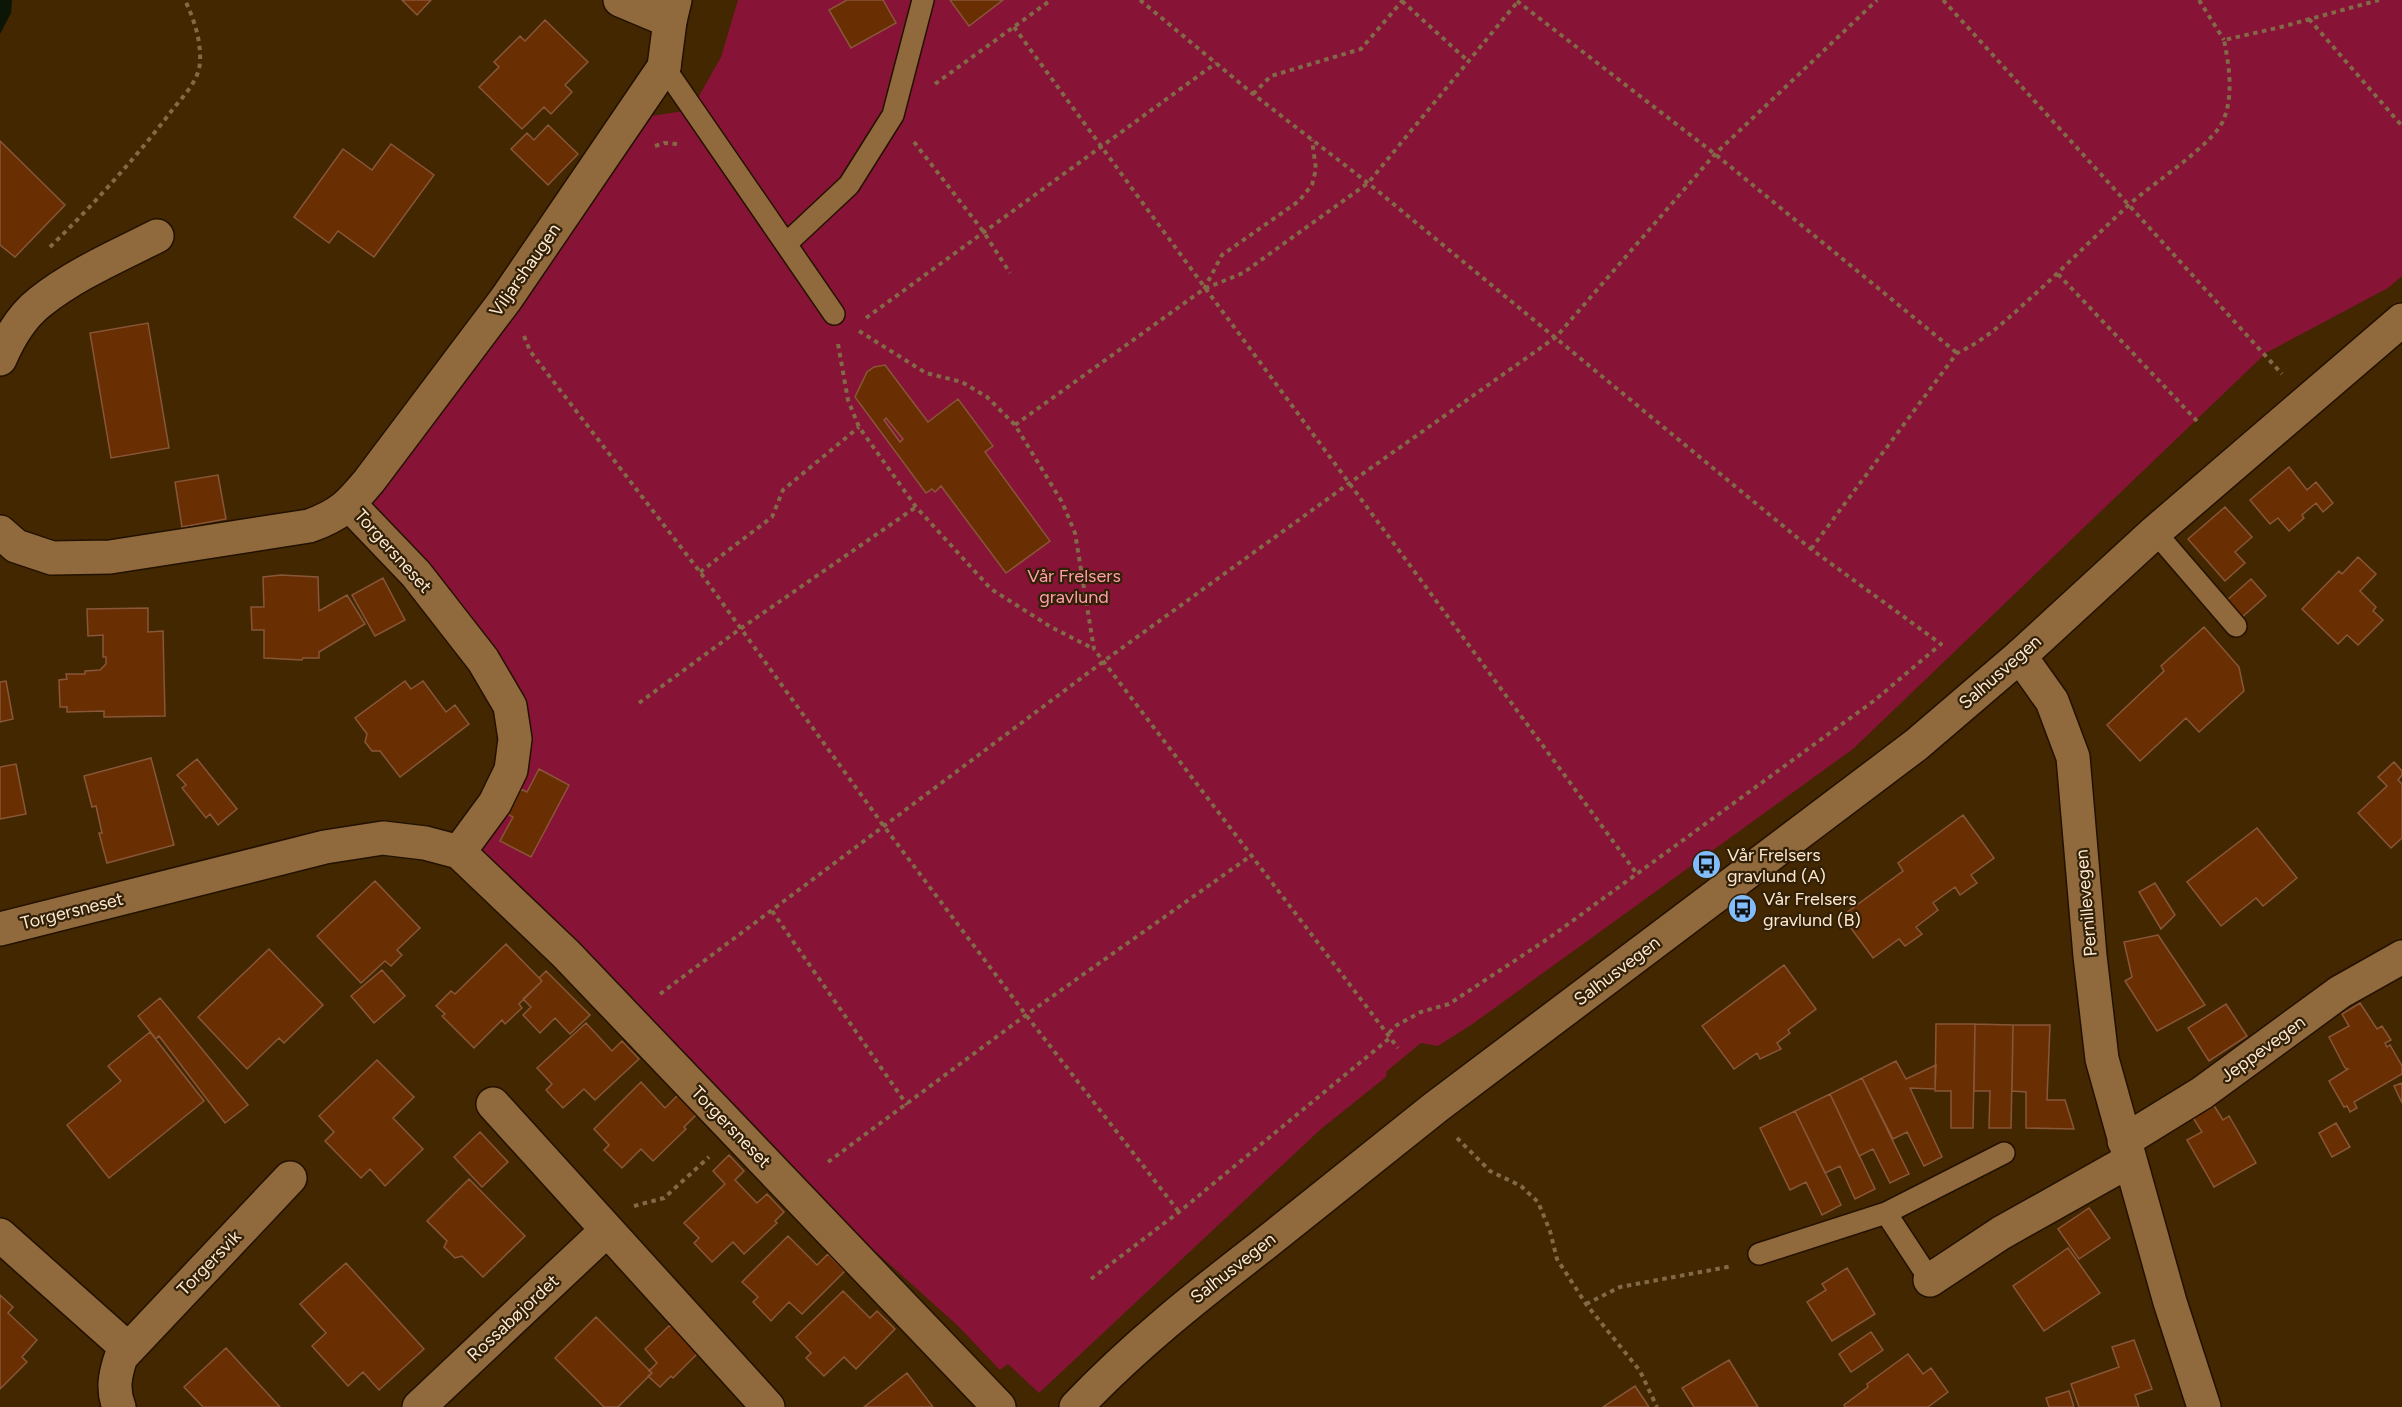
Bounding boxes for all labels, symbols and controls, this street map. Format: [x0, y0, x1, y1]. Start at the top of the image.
street label: Viljarshaugen [485, 219, 565, 321]
street label: Torgersneset [350, 505, 436, 598]
park label: Vår Frelsers gravlund [1027, 565, 1121, 608]
street label: Salhusvegen [1954, 630, 2046, 714]
place label: Vår Frelsers gravlund (A) [1727, 844, 1826, 887]
bus stop icon: Vår Frelsers gravlund (A) [1690, 849, 1722, 881]
street label: Pernillevegen [2070, 849, 2102, 957]
street label: Torgersneset [18, 888, 126, 934]
place label: Vår Frelsers gravlund (B) [1763, 888, 1861, 931]
bus stop icon: Vår Frelsers gravlund (B) [1726, 893, 1758, 925]
street label: Salhusvegen [1570, 931, 1664, 1011]
street label: Jeppevegen [2216, 1011, 2310, 1087]
street label: Torgersneset [687, 1082, 776, 1173]
street label: Torgersvik [172, 1225, 246, 1300]
street label: Salhusvegen [1186, 1228, 1280, 1308]
street label: Rossabøjordet [463, 1270, 563, 1366]

